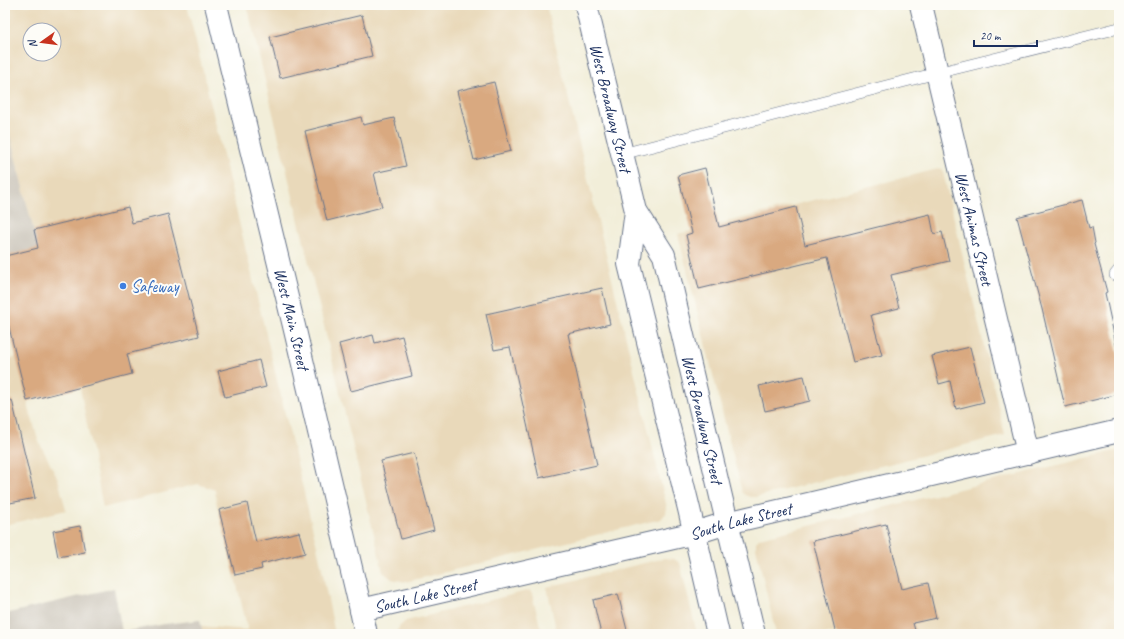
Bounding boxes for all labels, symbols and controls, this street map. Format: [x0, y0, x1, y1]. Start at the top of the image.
north arrow [22, 22, 62, 62]
scale bar [974, 22, 1037, 48]
text: 20 m [980, 28, 1002, 44]
text: N [24, 37, 40, 49]
street label: West Broadway Street [585, 42, 637, 177]
street label: West Animas Street [951, 170, 999, 290]
street label: West Main Street [270, 266, 315, 374]
place label: Safeway [131, 276, 180, 297]
marker: Safeway [118, 281, 128, 291]
street label: West Broadway Street [677, 353, 729, 488]
street label: South Lake Street [688, 497, 796, 544]
street label: South Lake Street [372, 573, 481, 617]

